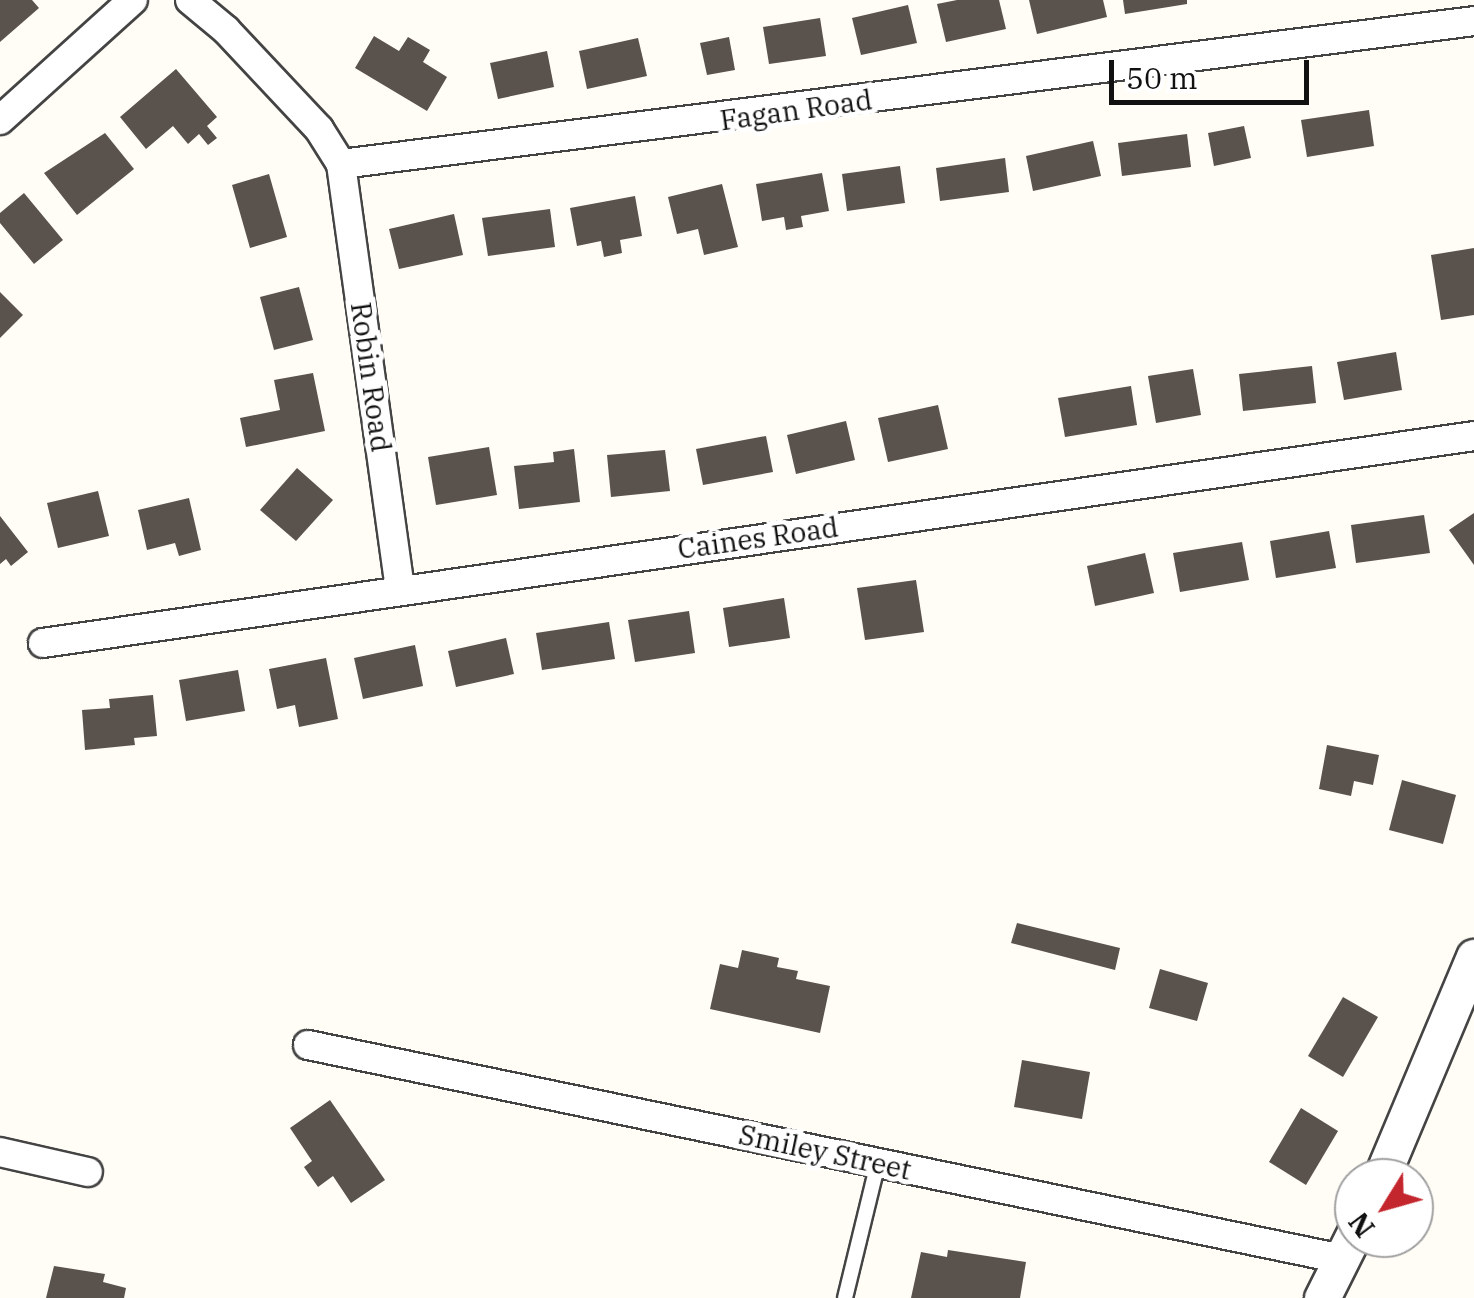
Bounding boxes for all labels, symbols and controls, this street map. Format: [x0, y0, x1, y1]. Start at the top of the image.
scale bar [1114, 40, 1314, 102]
text: 50 m [1126, 58, 1198, 97]
street label: Fagan Road [718, 83, 874, 137]
street label: Robin Road [344, 300, 398, 454]
street label: Caines Road [676, 510, 840, 566]
street label: Smiley Street [736, 1117, 914, 1187]
north arrow [1334, 1158, 1434, 1258]
text: N [1340, 1205, 1383, 1245]

